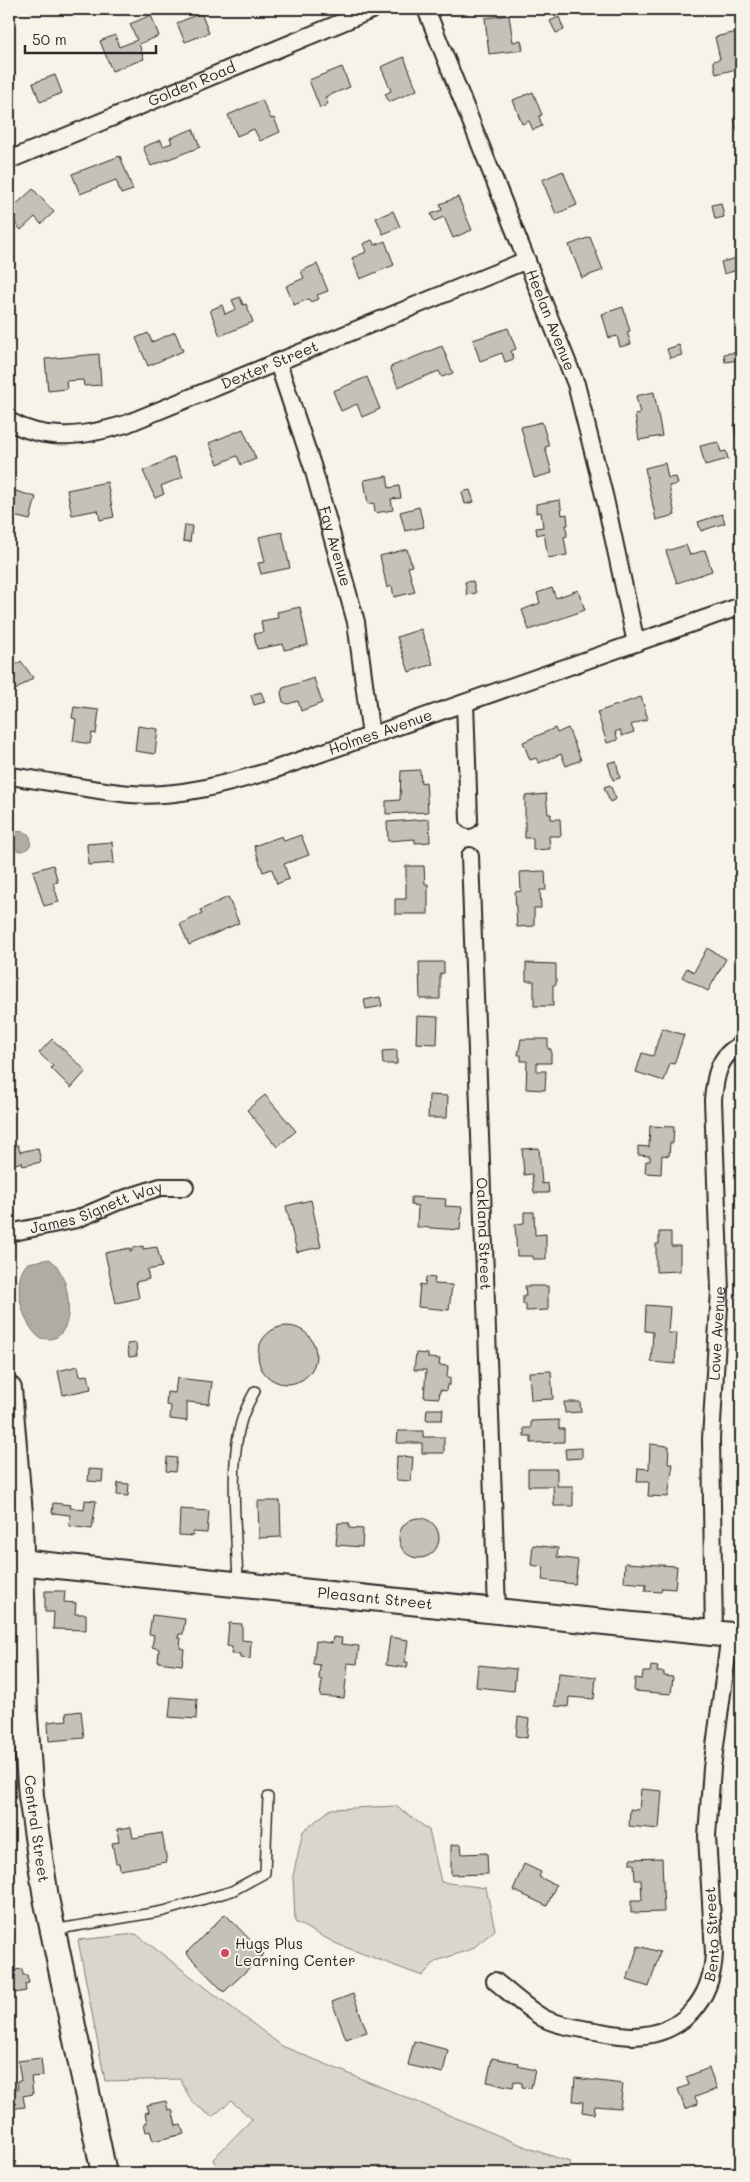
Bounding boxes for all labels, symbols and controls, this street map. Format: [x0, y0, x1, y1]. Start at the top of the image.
scale bar [25, 22, 156, 54]
text: 50 m [32, 29, 67, 49]
street label: Golden Road [145, 56, 238, 110]
street label: Heelan Avenue [522, 266, 581, 373]
street label: Dexter Street [218, 335, 321, 393]
street label: Fay Avenue [315, 504, 357, 588]
street label: Holmes Avenue [325, 704, 435, 759]
street label: James Signett Way [28, 1176, 165, 1237]
street label: Oakland Street [473, 1177, 497, 1290]
street label: Lowe Avenue [704, 1285, 729, 1381]
street label: Pleasant Street [317, 1582, 434, 1613]
street label: Central Street [20, 1774, 55, 1884]
street label: Bento Street [699, 1886, 723, 1984]
place label: Hugs Plus Learning Center [235, 1933, 355, 1970]
marker: Hugs Plus Learning Center [219, 1947, 231, 1959]

